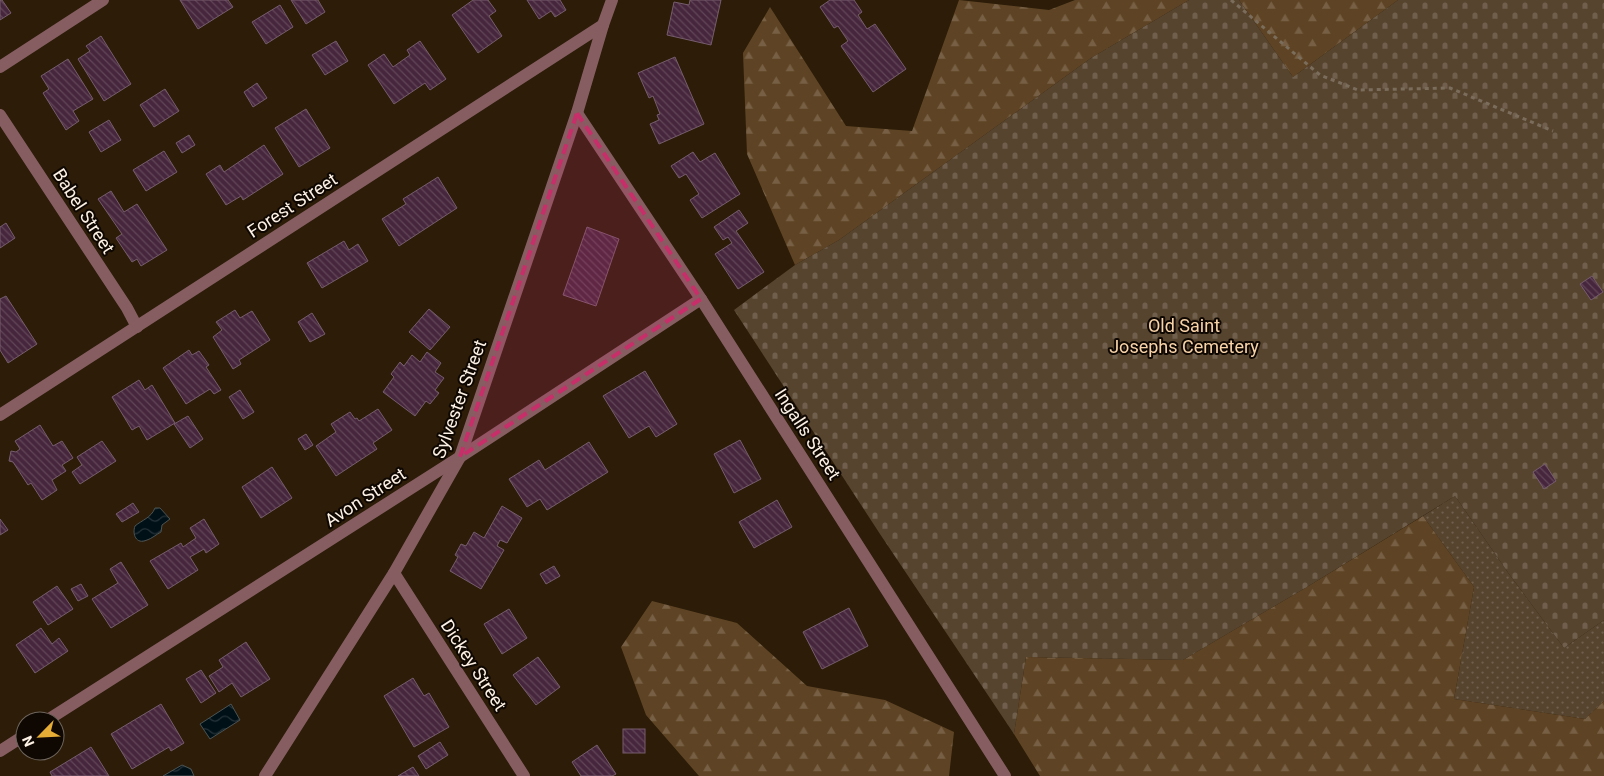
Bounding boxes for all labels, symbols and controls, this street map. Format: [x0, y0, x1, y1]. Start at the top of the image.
street label: Babel Street [49, 165, 119, 257]
street label: Forest Street [243, 168, 341, 242]
park label: Old Saint Josephs Cemetery [1109, 315, 1259, 357]
street label: Sylvester Street [428, 337, 490, 461]
street label: Ingalls Street [771, 384, 845, 484]
street label: Avon Street [321, 463, 409, 531]
street label: Dickey Street [437, 615, 511, 715]
north arrow [15, 711, 65, 761]
text: N [19, 734, 37, 749]

